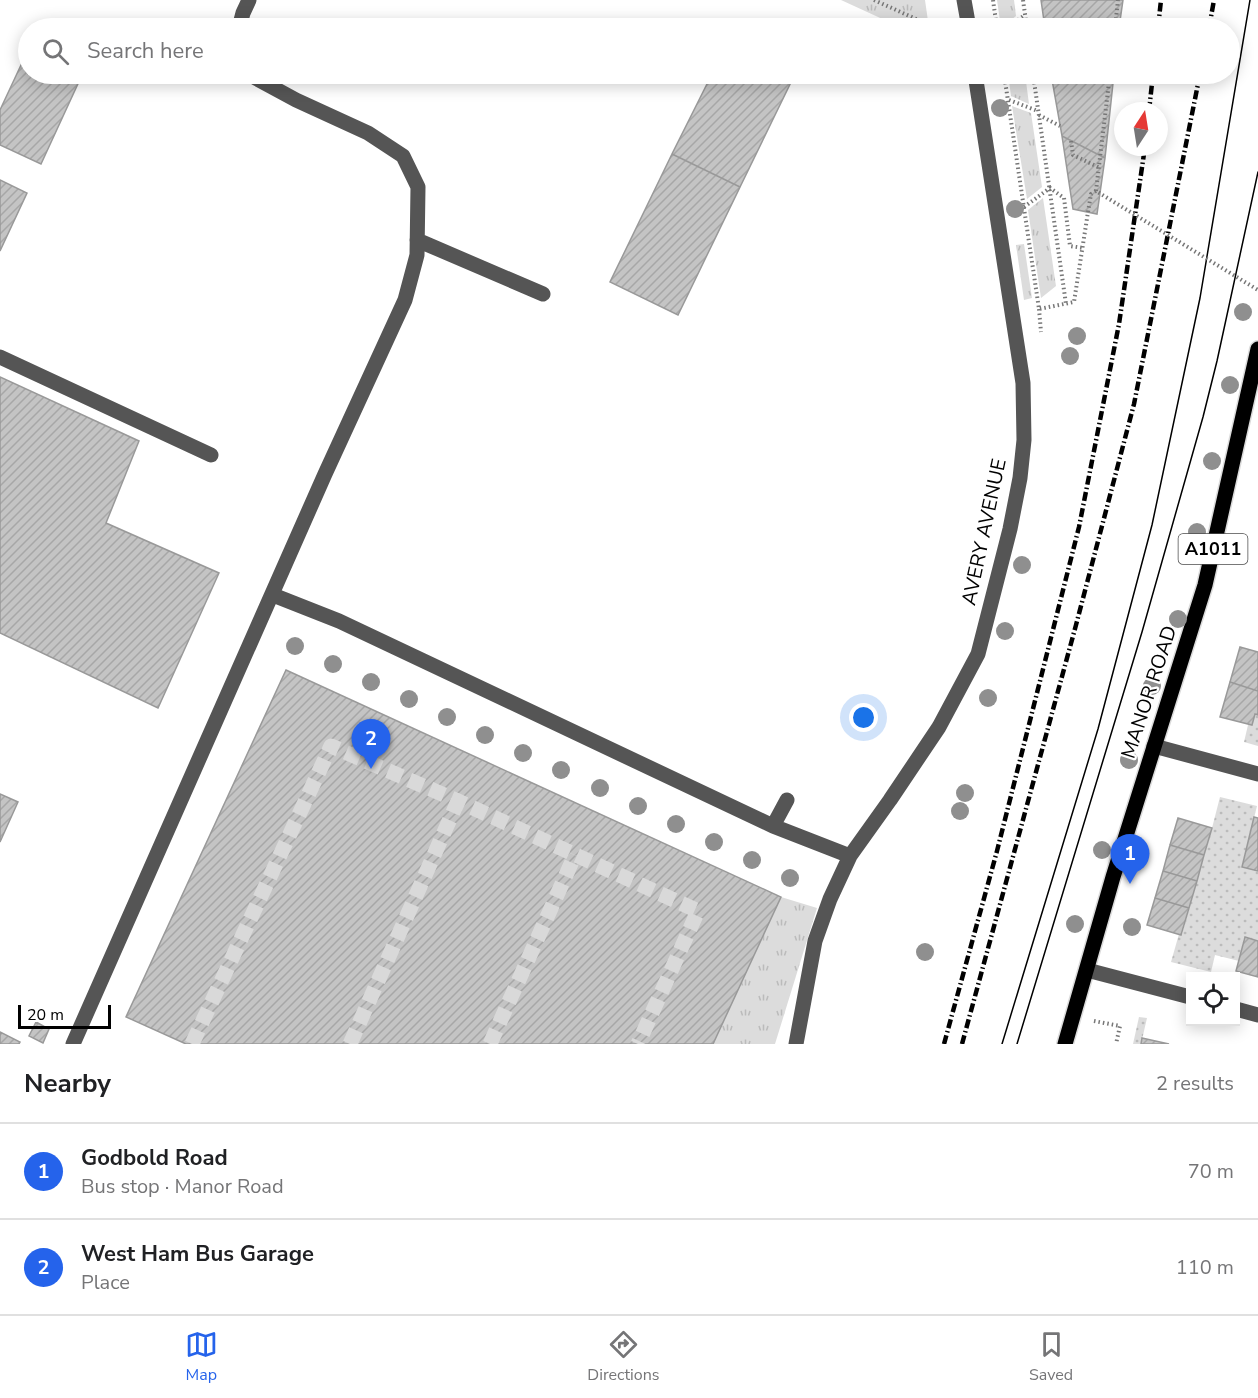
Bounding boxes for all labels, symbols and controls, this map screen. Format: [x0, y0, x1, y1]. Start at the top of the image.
search box [18, 18, 1240, 84]
icon: search [39, 35, 72, 68]
text: Search here [87, 36, 204, 66]
north arrow [1114, 102, 1168, 156]
street label: AVERY AVENUE [955, 456, 1013, 608]
road number: A1011 [1178, 534, 1248, 564]
street label: MANOR ROAD [1115, 622, 1183, 762]
your location [849, 703, 878, 732]
pin: 2 [352, 720, 391, 769]
pin: 1 [1110, 834, 1150, 884]
map controls [1186, 972, 1240, 1026]
button: locate [1186, 972, 1240, 1026]
scale bar [18, 1002, 111, 1030]
text: 20 m [27, 1004, 64, 1026]
text: Nearby [24, 1066, 111, 1101]
text: 2 results [1156, 1070, 1234, 1097]
text: Godbold Road [81, 1143, 228, 1173]
text: 1 [38, 1158, 50, 1185]
text: 70 m [1188, 1158, 1234, 1185]
text: Bus stop · Manor Road [81, 1173, 284, 1200]
text: West Ham Bus Garage [81, 1239, 314, 1269]
text: 2 [38, 1254, 50, 1281]
text: 110 m [1176, 1254, 1234, 1281]
text: Place [81, 1269, 130, 1296]
tab: Map [185, 1328, 218, 1386]
tab: Directions [587, 1328, 659, 1386]
tab: Saved [1029, 1328, 1073, 1386]

